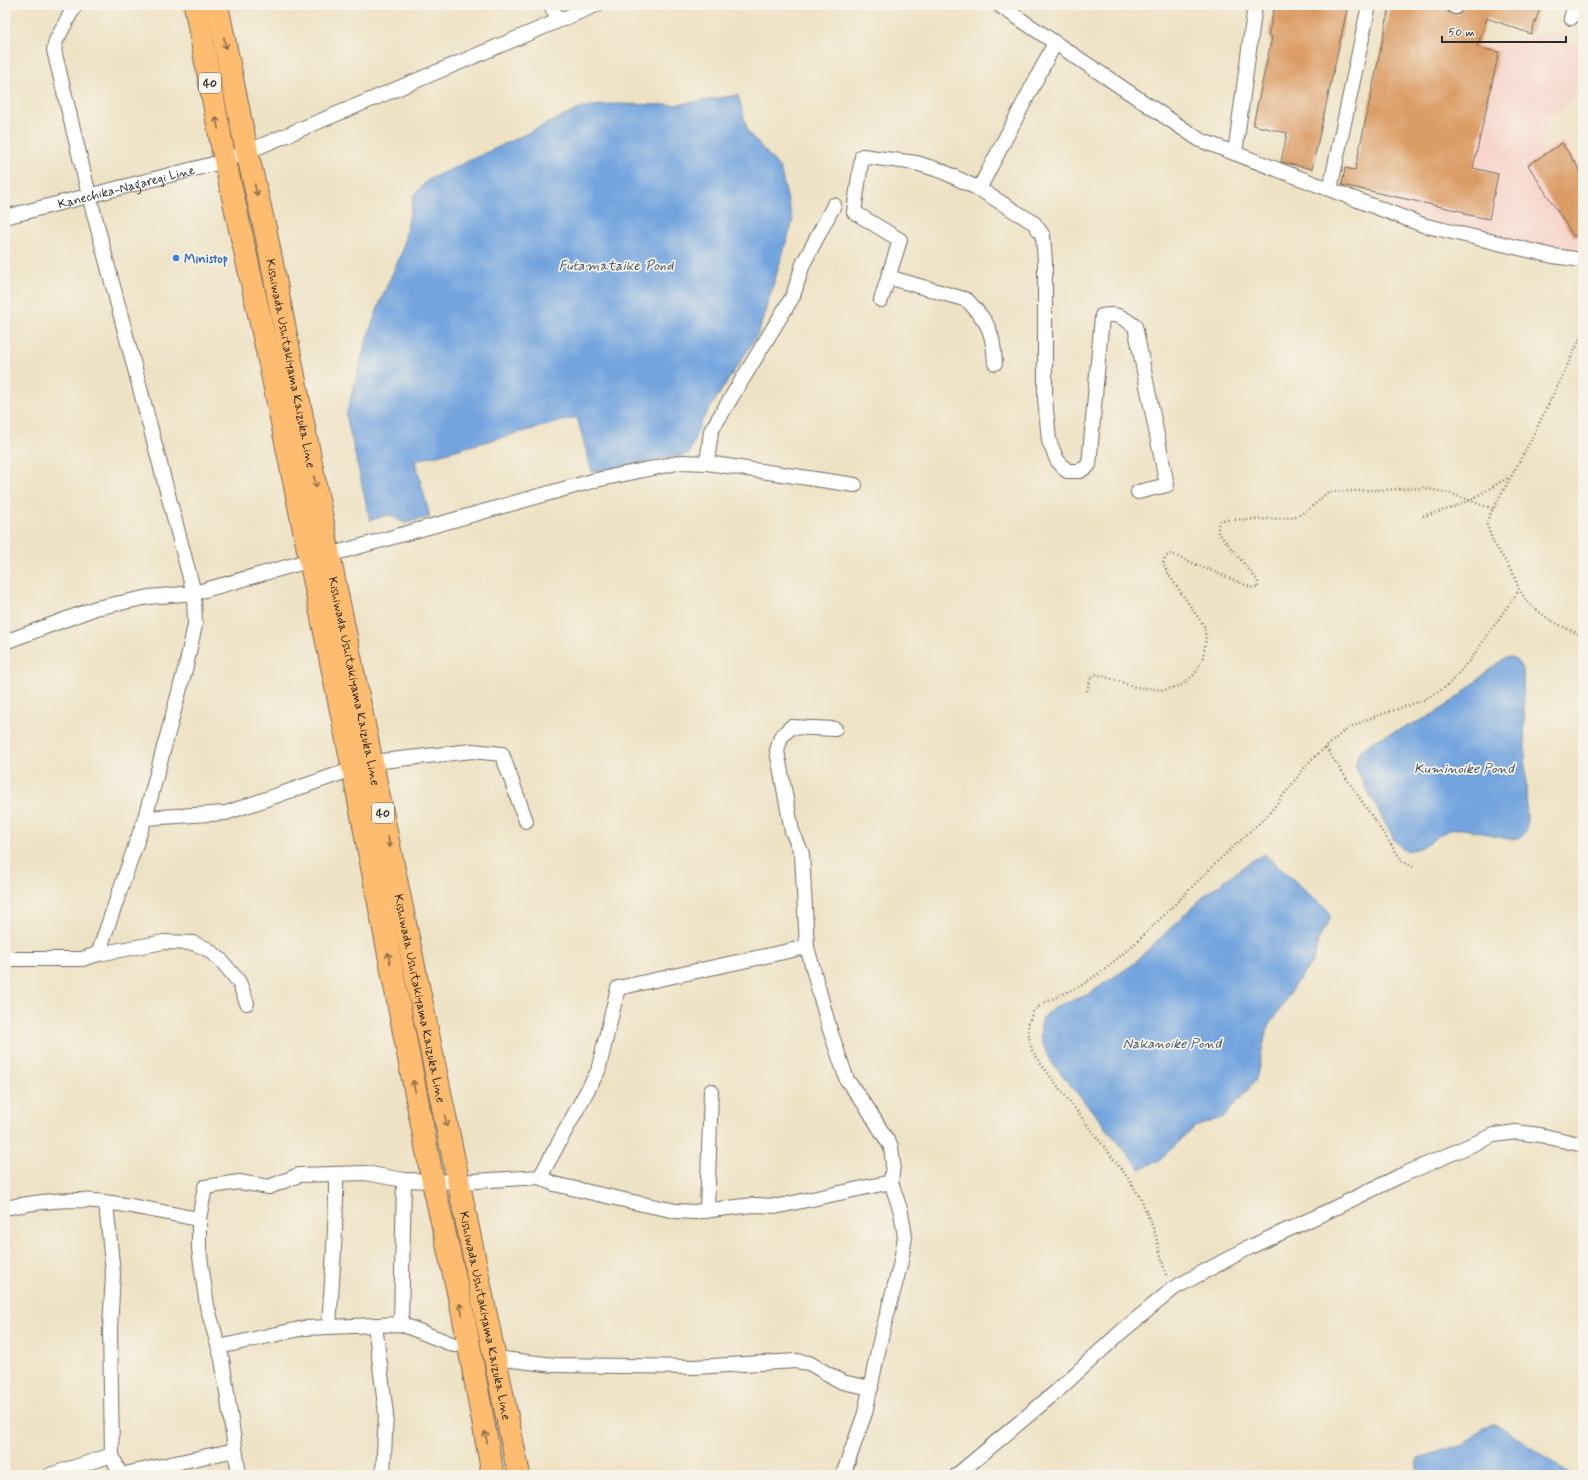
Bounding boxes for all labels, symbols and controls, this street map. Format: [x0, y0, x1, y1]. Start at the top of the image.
scale bar [1442, 18, 1566, 44]
text: 50 m [1448, 25, 1475, 41]
one-way arrow [221, 36, 229, 49]
road number: 40 [199, 73, 221, 93]
one-way arrow [213, 117, 221, 130]
street label: Kanechika-Nagaregi Line [56, 162, 197, 213]
one-way arrow [252, 183, 260, 196]
place label: Ministop [184, 251, 228, 268]
marker: Ministop [171, 253, 181, 263]
street label: Kishiwada Ushitakiyama Kaizuka Line [261, 257, 319, 470]
water label: Futamataike Pond [559, 257, 674, 275]
one-way arrow [311, 475, 319, 488]
street label: Kishiwada Ushitakiyama Kaizuka Line [324, 575, 383, 787]
water label: Kuminoike Pond [1414, 760, 1516, 778]
road number: 40 [372, 803, 394, 823]
one-way arrow [385, 836, 393, 849]
street label: Kishiwada Ushitakiyama Kaizuka Line [389, 893, 449, 1105]
one-way arrow [385, 952, 393, 965]
water label: Nakanoike Pond [1123, 1035, 1223, 1053]
one-way arrow [410, 1080, 418, 1093]
one-way arrow [443, 1114, 451, 1127]
street label: Kishiwada Ushitakiyama Kaizuka Line [455, 1210, 514, 1422]
one-way arrow [457, 1303, 465, 1316]
one-way arrow [481, 1431, 489, 1444]

